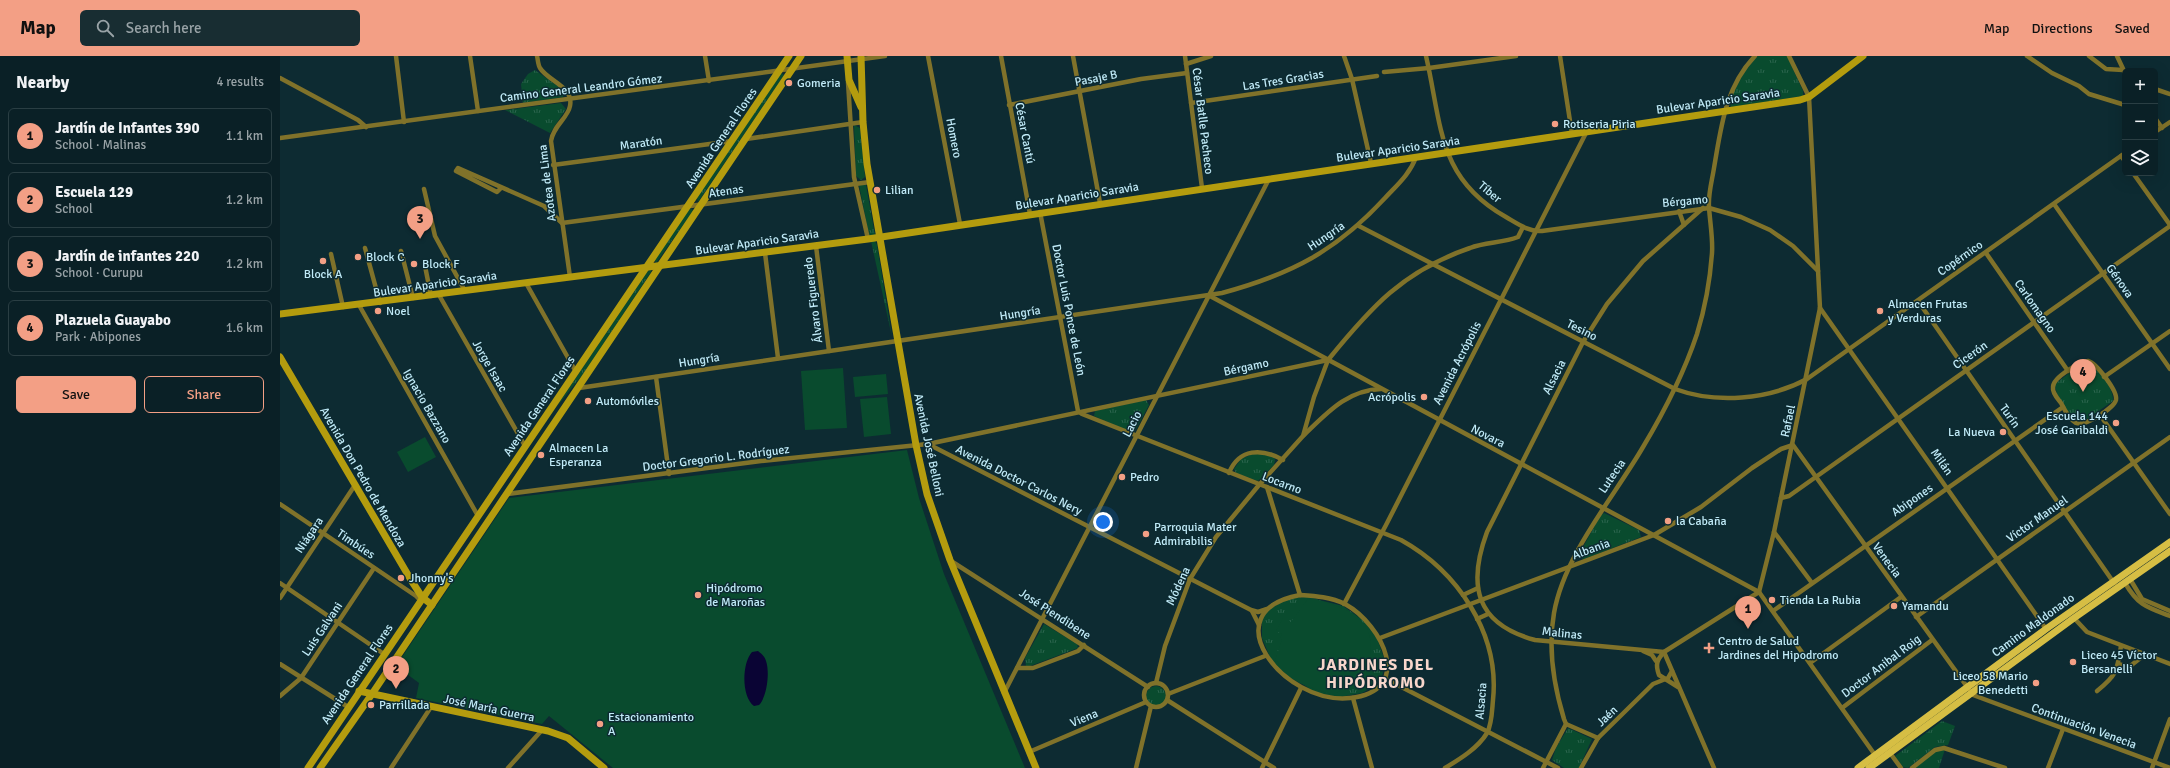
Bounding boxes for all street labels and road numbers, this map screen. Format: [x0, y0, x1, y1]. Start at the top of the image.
street label: Pasaje B [1073, 67, 1119, 90]
street label: César Batlle Pacheco [1189, 67, 1216, 175]
street label: Las Tres Gracias [1241, 67, 1325, 94]
street label: Camino General Leandro Gómez [499, 71, 663, 106]
street label: Avenida General Flores [682, 85, 760, 191]
street label: Bulevar Aparicio Saravia [1655, 85, 1781, 118]
street label: César Cantú [1011, 101, 1038, 165]
street label: Homero [942, 117, 965, 159]
street label: Maratón [619, 133, 663, 154]
street label: Bulevar Aparicio Saravia [1335, 133, 1461, 166]
street label: Azotea de Lima [535, 144, 560, 222]
street label: Tíber [1475, 178, 1505, 207]
street label: Bulevar Aparicio Saravia [1014, 179, 1140, 214]
street label: Atenas [708, 182, 744, 201]
street label: Bérgamo [1662, 192, 1709, 211]
street label: Hungría [1305, 219, 1348, 254]
street label: Bulevar Aparicio Saravia [694, 226, 820, 259]
street label: Copérnico [1935, 237, 1986, 279]
street label: Doctor Luis Ponce de León [1048, 243, 1089, 377]
street label: Álvaro Figueredo [801, 256, 826, 344]
street label: Génova [2103, 261, 2137, 301]
street label: Bulevar Aparicio Saravia [372, 268, 498, 301]
street label: Carlomagno [2011, 277, 2059, 336]
street label: Hungría [998, 303, 1042, 324]
street label: Tesino [1564, 316, 1600, 344]
street label: Avenida Acrópolis [1430, 319, 1485, 407]
street label: Jorge Isaac [469, 338, 511, 395]
street label: Cicerón [1950, 338, 1991, 373]
street label: Hungría [677, 350, 721, 371]
street label: Avenida General Flores [500, 353, 578, 459]
street label: Bérgamo [1222, 355, 1270, 380]
street label: Alsacia [1539, 357, 1570, 397]
street label: Ignacio Bazzano [399, 366, 454, 446]
street label: Avenida José Belloni [910, 392, 947, 498]
street label: Turín [1996, 401, 2023, 431]
street label: Rafael [1778, 403, 1799, 439]
street label: Avenida Don Pedro de Mendoza [316, 404, 409, 550]
street label: Lacio [1120, 409, 1145, 440]
street label: Novara [1468, 422, 1507, 451]
street label: Doctor Gregorio L. Rodríguez [642, 442, 790, 475]
street label: Avenida Doctor Carlos Nery [953, 442, 1085, 519]
street label: Milán [1927, 446, 1956, 479]
street label: Lutecia [1596, 456, 1629, 496]
street label: Locarno [1260, 469, 1304, 498]
street label: Abipones [1889, 481, 1936, 520]
street label: Víctor Manuel [2004, 492, 2071, 546]
street label: Niágara [292, 514, 327, 556]
street label: Timbúes [334, 526, 378, 563]
street label: Albania [1570, 536, 1612, 563]
street label: Venecia [1869, 540, 1904, 581]
street label: Módena [1163, 564, 1194, 608]
street label: José Piendibene [1016, 586, 1093, 643]
street label: Camino Maldonado [1989, 590, 2078, 660]
street label: Luis Galvani [299, 599, 346, 659]
street label: Avenida General Flores [318, 621, 396, 727]
street label: Malinas [1541, 624, 1583, 643]
street label: Doctor Anibal Roig [1839, 632, 1924, 701]
street label: Alsacia [1472, 682, 1491, 720]
street label: José María Guerra [442, 691, 536, 725]
street label: Continuación Venecia [2029, 700, 2139, 753]
street label: Jaén [1594, 703, 1621, 730]
street label: Viena [1068, 706, 1100, 731]

